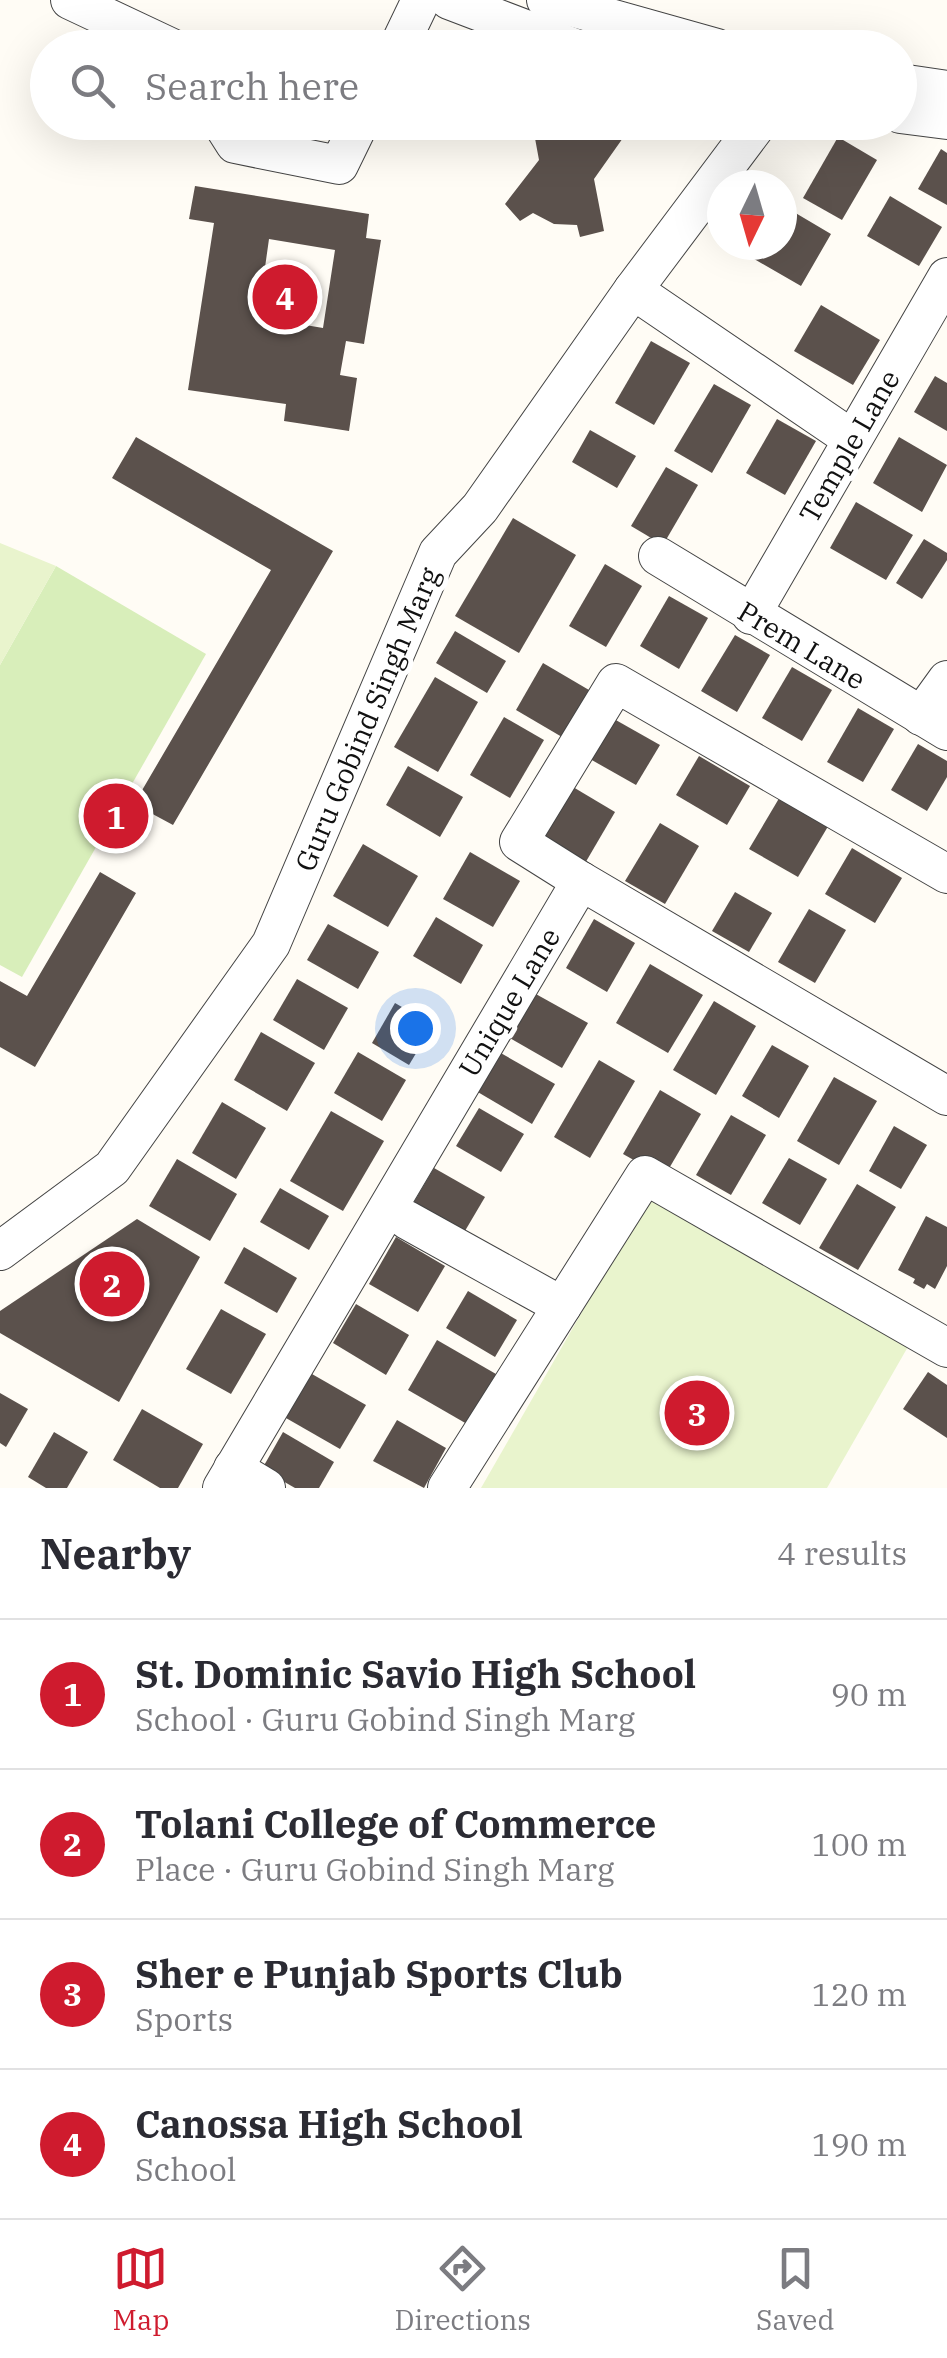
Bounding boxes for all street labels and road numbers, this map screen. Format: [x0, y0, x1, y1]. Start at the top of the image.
street label: Temple Lane [790, 363, 908, 529]
street label: Guru Gobind Singh Marg [286, 561, 448, 877]
street label: Prem Lane [731, 592, 873, 698]
street label: Unique Lane [450, 921, 568, 1083]

